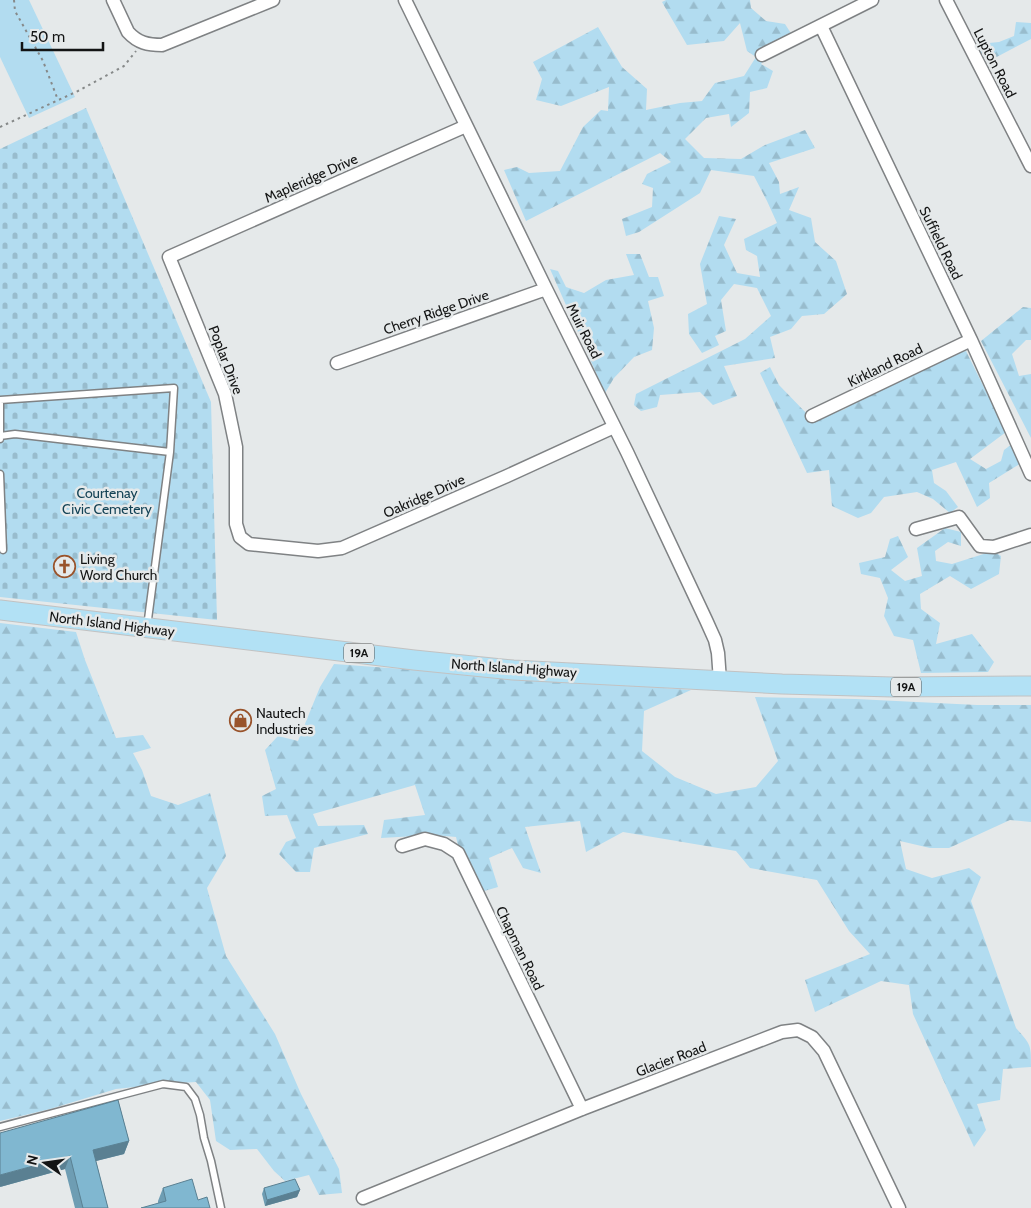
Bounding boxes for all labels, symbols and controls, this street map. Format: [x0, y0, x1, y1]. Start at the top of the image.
scale bar [22, 20, 104, 52]
street label: Lupton Road [970, 25, 1020, 101]
text: 50 m [30, 28, 65, 46]
street label: Mapleridge Drive [262, 149, 360, 207]
street label: Suffield Road [916, 203, 966, 283]
street label: Cherry Ridge Drive [381, 286, 491, 338]
street label: Muir Road [562, 300, 606, 362]
street label: Poplar Drive [205, 323, 247, 397]
street label: Kirkland Road [845, 339, 925, 391]
street label: Oakridge Drive [380, 470, 468, 522]
park label: Courtenay Civic Cemetery [62, 484, 152, 518]
place label: Living Word Church [80, 550, 157, 584]
church icon: Living Word Church [52, 555, 76, 579]
street label: North Island Highway [48, 607, 176, 641]
road number: 19A [344, 644, 374, 662]
street label: North Island Highway [451, 655, 577, 681]
road number: 19A [891, 678, 921, 696]
place label: Nautech Industries [256, 704, 313, 738]
shop icon: Nautech Industries [228, 709, 252, 733]
street label: Chapman Road [492, 903, 548, 993]
street label: Glacier Road [633, 1037, 709, 1081]
north arrow [20, 1138, 70, 1188]
text: N [22, 1153, 42, 1167]

